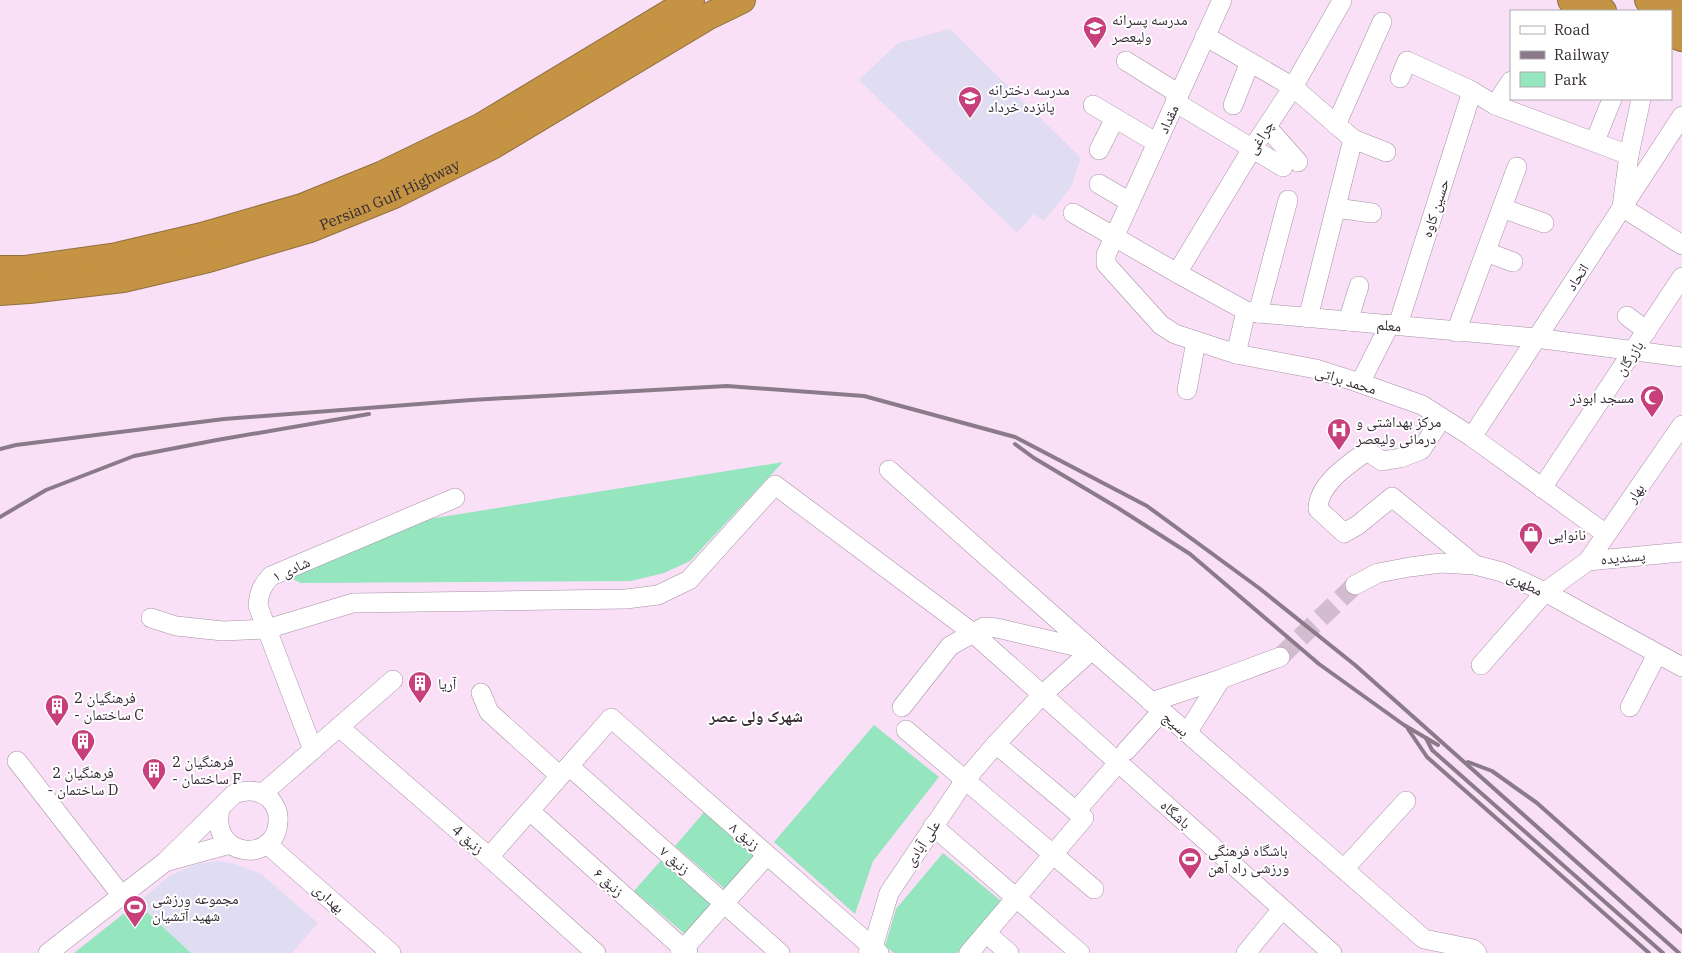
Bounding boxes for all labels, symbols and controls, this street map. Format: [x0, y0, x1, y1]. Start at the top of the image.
place label: مدرسه پسرانه ولیعصر [1111, 10, 1188, 46]
legend [1510, 10, 1672, 100]
school or university icon: مدرسه پسرانه ولیعصر [1082, 15, 1108, 49]
text: Road [1554, 20, 1590, 39]
text: Railway [1554, 45, 1609, 64]
text: Park [1554, 70, 1587, 89]
place label: مدرسه دخترانه پانزده خرداد [988, 80, 1070, 116]
school or university icon: مدرسه دخترانه پانزده خرداد [957, 85, 983, 119]
street label: مقداد [1153, 102, 1183, 136]
street label: چراغی [1242, 116, 1279, 158]
street label: Persian Gulf Highway [316, 154, 463, 234]
street label: حسین کاوه [1417, 176, 1454, 240]
street label: اتحاد [1561, 260, 1593, 294]
street label: معلم [1376, 314, 1402, 337]
street label: بازرگان [1610, 337, 1648, 380]
street label: محمد براتی [1313, 362, 1379, 399]
mosque icon: مسجد ابوذر [1639, 384, 1665, 418]
place label: مسجد ابوذر [1569, 388, 1634, 407]
place label: مرکز بهداشتی و درمانی ولیعصر [1355, 412, 1441, 449]
hospital icon: مرکز بهداشتی و درمانی ولیعصر [1326, 417, 1352, 451]
street label: بهار [1621, 480, 1648, 507]
shop icon: نانوایی [1518, 521, 1544, 555]
place label: نانوایی [1548, 525, 1586, 545]
street label: پسندیده [1600, 546, 1646, 569]
street label: شادی ۱ [269, 552, 313, 587]
street label: مطهری [1504, 566, 1546, 601]
building icon: آریا [407, 670, 433, 704]
place label: آریا [438, 674, 457, 693]
place label: فرهنگیان 2 - ساختمان C [74, 688, 144, 725]
building icon: فرهنگیان 2 - ساختمان C [44, 693, 70, 727]
district label: شهرک ولی عصر [708, 706, 803, 726]
street label: بسیج [1158, 707, 1193, 742]
building icon: فرهنگیان 2 - ساختمان D [70, 728, 96, 762]
place label: فرهنگیان 2 - ساختمان F [172, 752, 242, 789]
building icon: فرهنگیان 2 - ساختمان F [141, 757, 167, 791]
place label: فرهنگیان 2 - ساختمان D [48, 763, 118, 800]
street label: باشگاه [1157, 795, 1195, 833]
street label: علی آبادی [900, 816, 945, 871]
street label: زنبق ۸ [725, 818, 764, 855]
street label: زنبق 4 [447, 820, 488, 859]
place label: باشگاه فرهنگی ورزشی راه آهن [1208, 841, 1289, 878]
street label: زنبق ۷ [655, 842, 694, 879]
sports icon: باشگاه فرهنگی ورزشی راه آهن [1177, 846, 1203, 880]
street label: زنبق ۶ [589, 864, 628, 901]
street label: بهداری [309, 879, 349, 918]
place label: مجموعه ورزشی شهید آتشیان [152, 889, 239, 926]
sports icon: مجموعه ورزشی شهید آتشیان [122, 894, 148, 928]

